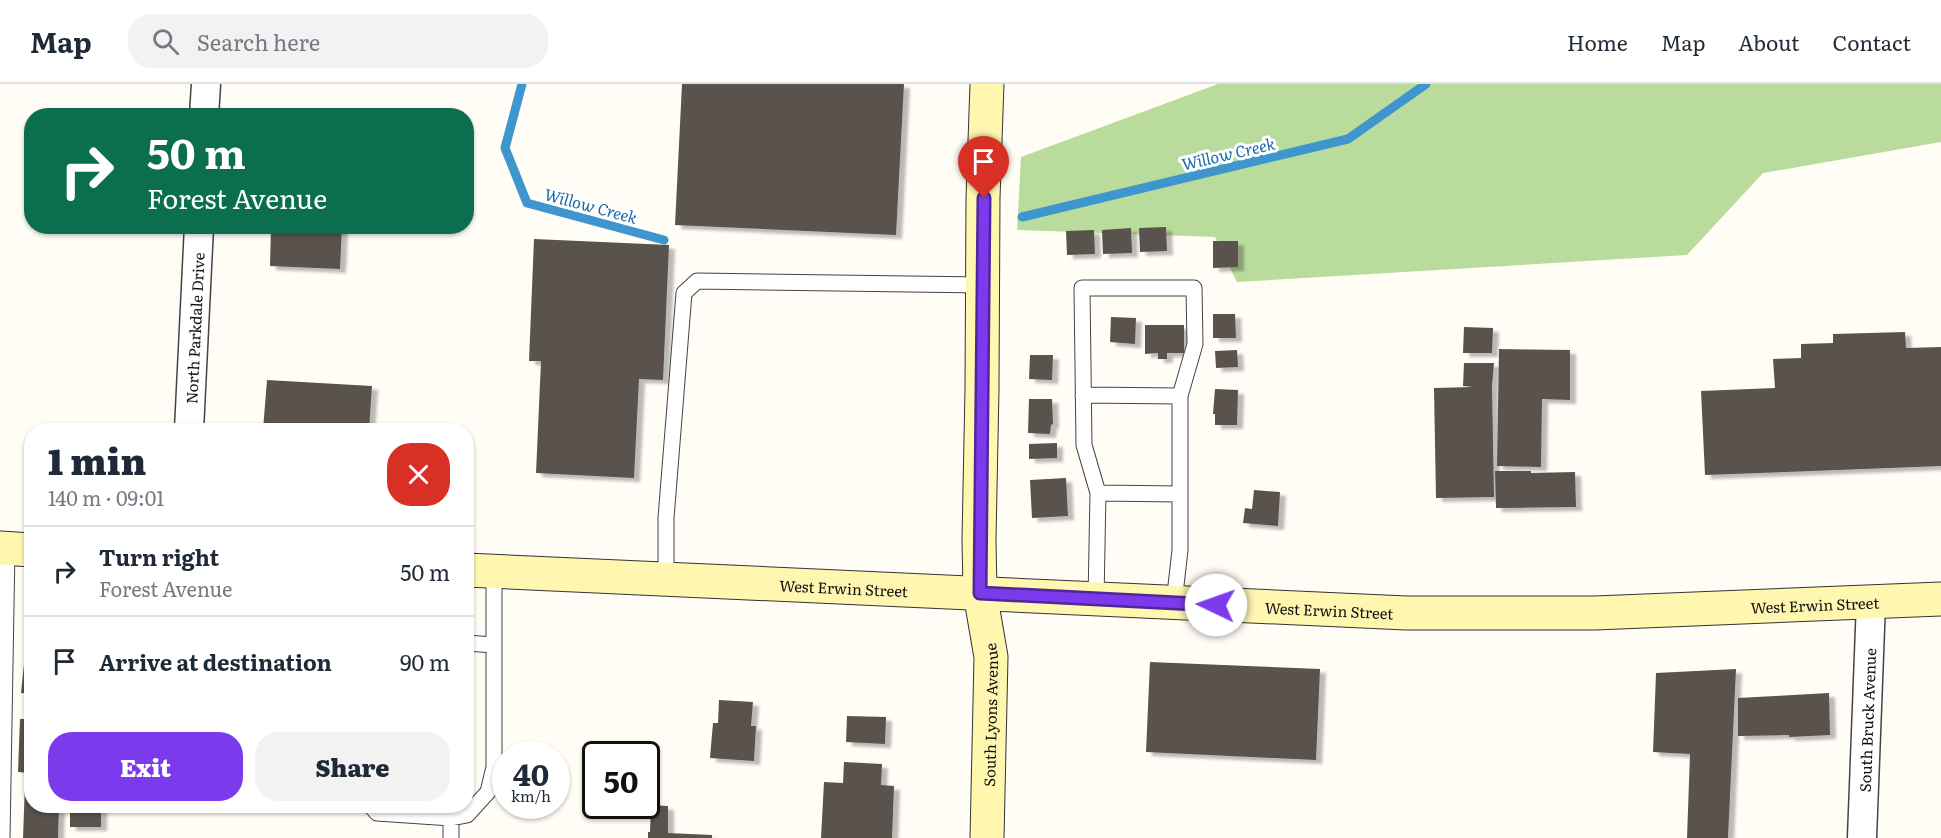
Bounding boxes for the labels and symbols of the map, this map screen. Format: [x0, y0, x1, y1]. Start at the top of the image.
water label: Willow Creek [1179, 131, 1277, 175]
pin [958, 136, 1009, 198]
water label: Willow Creek [542, 181, 640, 229]
street label: North Parkdale Drive [179, 252, 209, 404]
street label: West Erwin Street [779, 573, 908, 602]
position arrow [1184, 573, 1248, 637]
street label: West Erwin Street [1750, 590, 1880, 618]
street label: West Erwin Street [1264, 595, 1394, 624]
street label: South Lyons Avenue [977, 641, 1003, 787]
street label: South Bruck Avenue [1852, 647, 1881, 793]
speed limit sign: 50 [582, 741, 660, 819]

